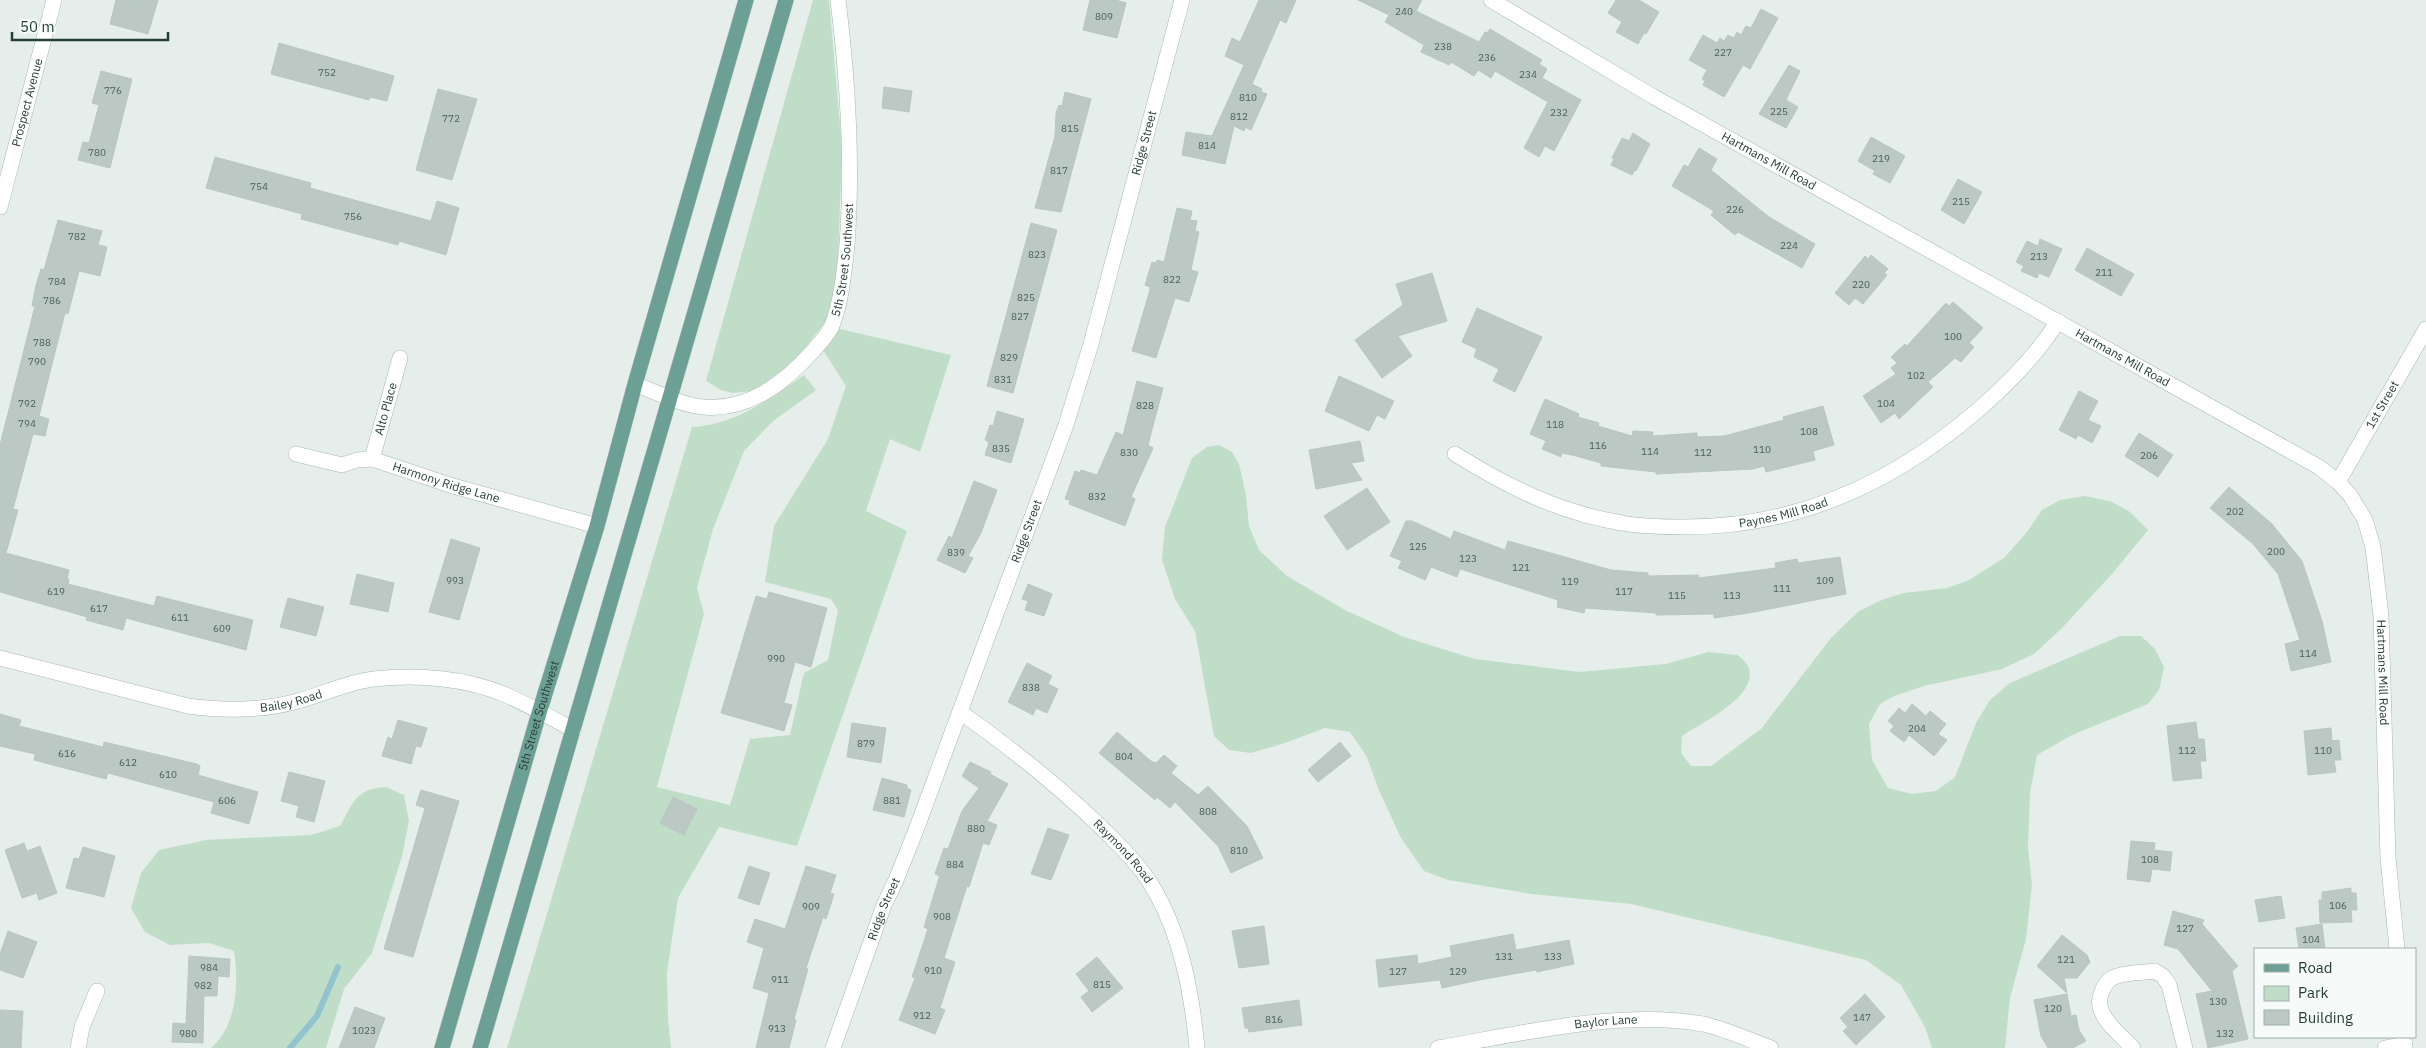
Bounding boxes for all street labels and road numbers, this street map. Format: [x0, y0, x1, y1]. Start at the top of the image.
street label: Prospect Avenue [8, 56, 46, 148]
street label: Ridge Street [1128, 109, 1159, 177]
street label: Hartmans Mill Road [1719, 128, 1819, 193]
street label: 5th Street Southwest [828, 203, 856, 318]
street label: Hartmans Mill Road [2073, 325, 2173, 390]
street label: 1st Street [2362, 378, 2402, 431]
street label: Alto Place [371, 380, 400, 437]
street label: Harmony Ridge Lane [391, 458, 502, 506]
street label: Paynes Mill Road [1738, 494, 1830, 530]
street label: Ridge Street [1008, 497, 1045, 565]
street label: Hartmans Mill Road [2374, 620, 2392, 726]
street label: 5th Street Southwest [515, 659, 562, 772]
street label: Bailey Road [259, 686, 324, 715]
street label: Raymond Road [1091, 816, 1156, 886]
street label: Ridge Street [864, 875, 903, 942]
street label: Baylor Lane [1573, 1011, 1638, 1032]

